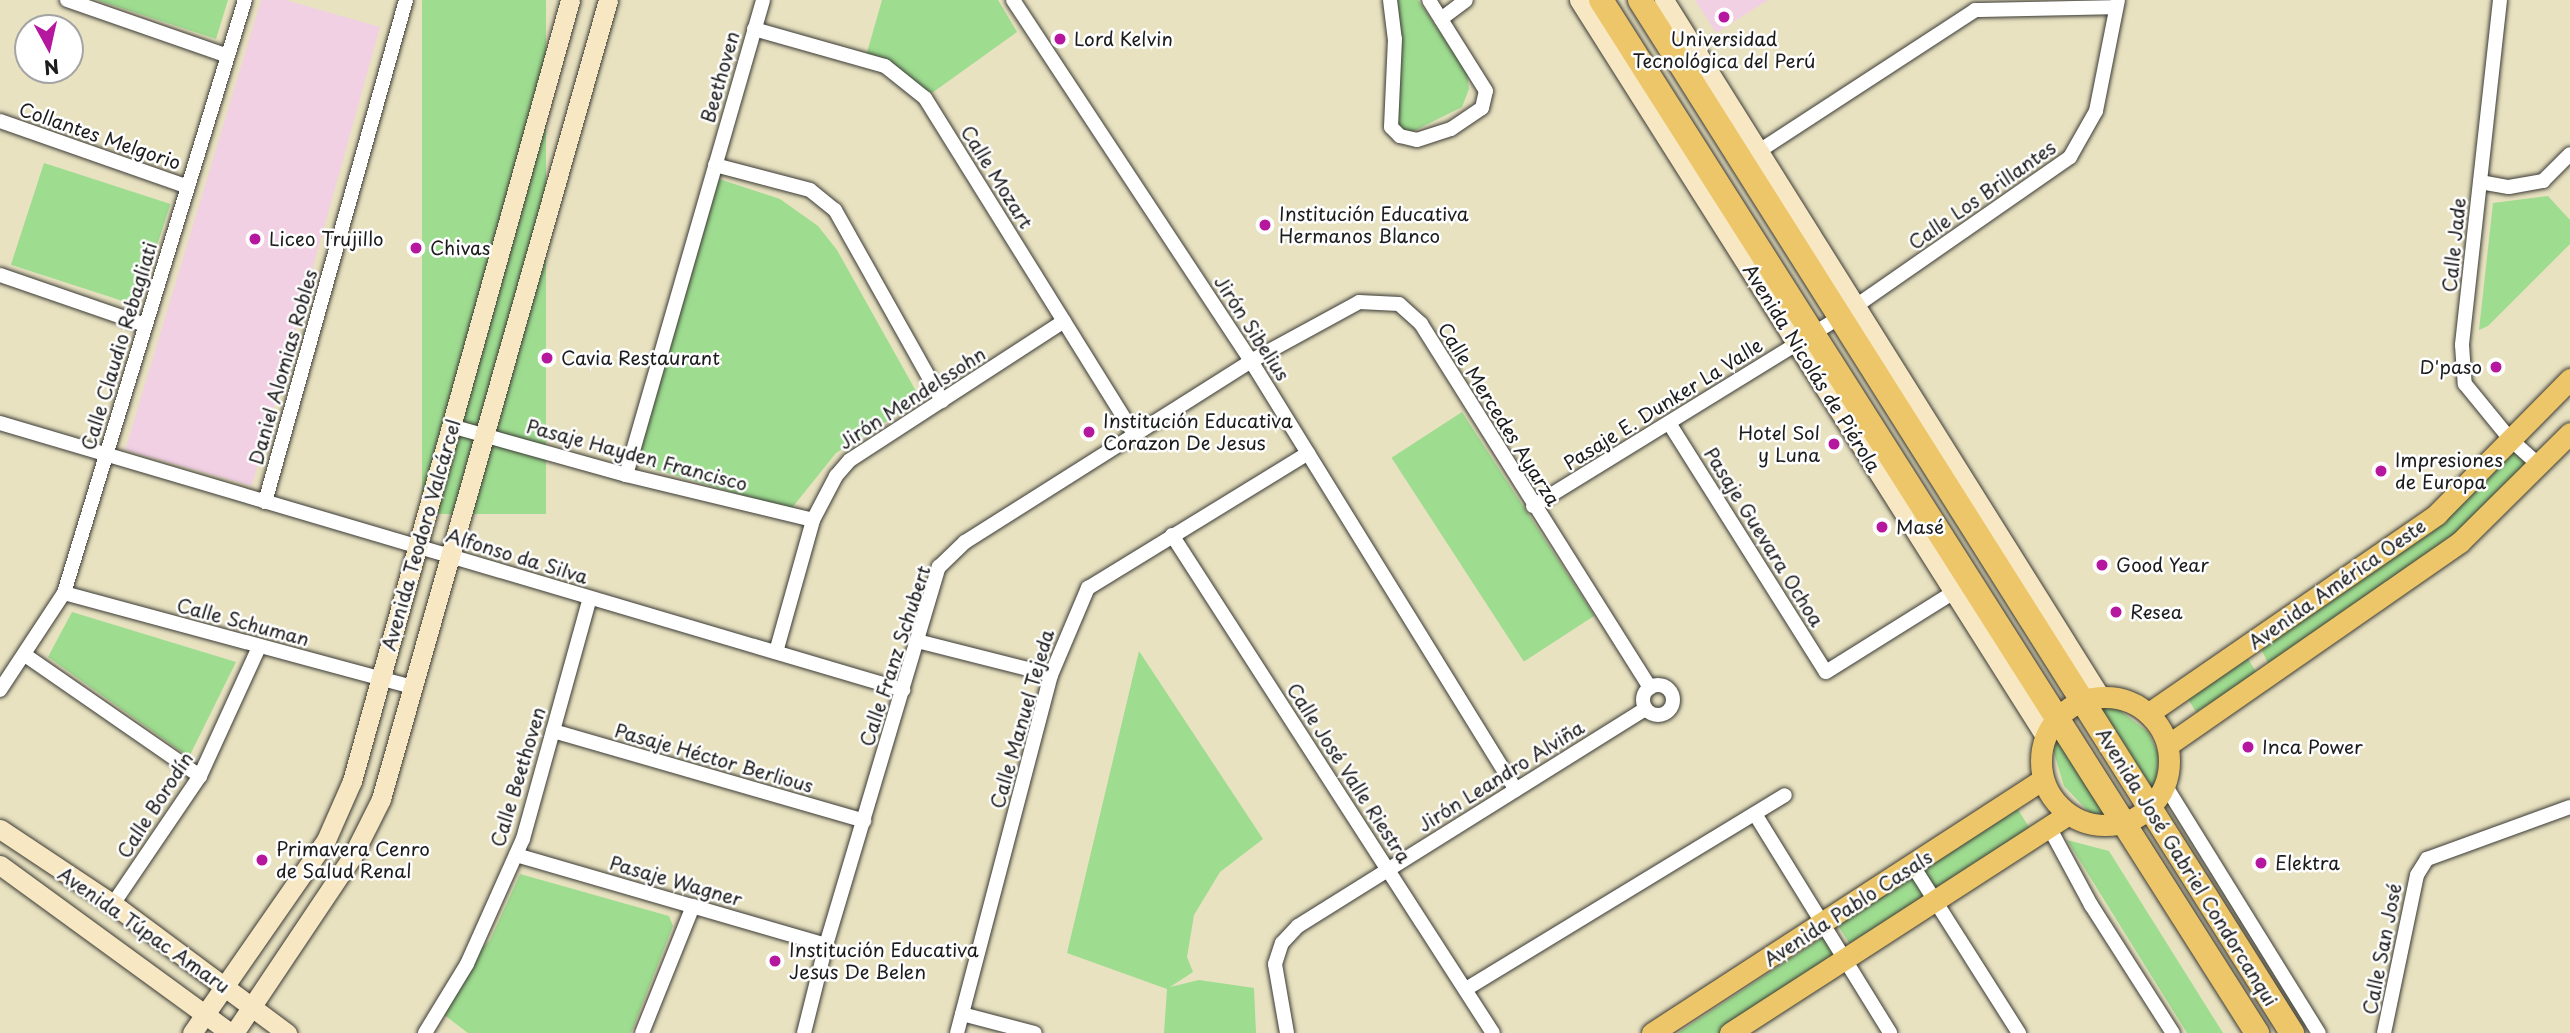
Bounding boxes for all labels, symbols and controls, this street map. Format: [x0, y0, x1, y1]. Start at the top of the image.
marker: Universidad Tecnológica del Perú [1716, 9, 1732, 25]
north arrow [14, 14, 84, 84]
place label: Lord Kelvin [1074, 28, 1174, 50]
place label: Universidad Tecnológica del Perú [1631, 28, 1817, 72]
street label: Beethoven [696, 29, 744, 125]
marker: Lord Kelvin [1052, 31, 1068, 47]
text: N [42, 53, 61, 83]
street label: Collantes Melgorio [16, 98, 184, 174]
street label: Calle Mozart [956, 121, 1038, 233]
street label: Calle Los Brillantes [1904, 135, 2060, 255]
street label: Calle Jade [2438, 196, 2470, 294]
place label: Institución Educativa Hermanos Blanco [1279, 203, 1469, 247]
marker: Institución Educativa Hermanos Blanco [1257, 217, 1273, 233]
place label: Liceo Trujillo [269, 228, 384, 250]
marker: Liceo Trujillo [247, 231, 263, 247]
place label: Chivas [430, 237, 490, 259]
street label: Calle Claudio Rebagliati [76, 238, 162, 454]
marker: Chivas [408, 240, 424, 256]
street label: Avenida Nicolás de Piérola [1738, 259, 1886, 477]
street label: Daniel Alomias Robles [244, 267, 322, 467]
street label: Jirón Sibelius [1210, 271, 1294, 385]
street label: Calle Mercedes Ayarza [1433, 318, 1565, 510]
street label: Pasaje E. Dunker La Valle [1558, 332, 1768, 476]
street label: Jirón Mendelssohn [836, 343, 988, 453]
place label: Cavia Restaurant [561, 347, 721, 369]
marker: Cavia Restaurant [539, 350, 555, 366]
place label: D'paso [2420, 356, 2482, 378]
marker: D'paso [2488, 359, 2504, 375]
place label: Institución Educativa Corazon De Jesus [1103, 410, 1293, 454]
street label: Pasaje Hayden Francisco [524, 415, 750, 495]
street label: Avenida Teodoro Valcárcel [377, 416, 465, 654]
place label: Hotel Sol y Luna [1738, 422, 1820, 466]
marker: Institución Educativa Corazon De Jesus [1081, 424, 1097, 440]
marker: Hotel Sol y Luna [1826, 436, 1842, 452]
street label: Pasaje Guevara Ochoa [1700, 444, 1828, 630]
place label: Impresiones de Europa [2395, 449, 2503, 493]
marker: Impresiones de Europa [2373, 463, 2389, 479]
street label: Avenida América Oeste [2244, 514, 2430, 654]
place label: Masé [1896, 516, 1944, 538]
marker: Masé [1874, 519, 1890, 535]
street label: Alfonso da Silva [443, 523, 591, 589]
place label: Good Year [2116, 554, 2210, 576]
marker: Good Year [2094, 557, 2110, 573]
street label: Calle Franz Schubert [855, 562, 935, 750]
street label: Calle Schuman [174, 593, 312, 651]
place label: Resea [2130, 601, 2182, 623]
marker: Resea [2108, 604, 2124, 620]
street label: Calle Manuel Tejeda [986, 627, 1058, 811]
street label: Calle José Valle Riestra [1281, 678, 1417, 868]
street label: Calle Beethoven [486, 704, 550, 850]
street label: Jirón Leandro Alviña [1414, 716, 1588, 836]
street label: Pasaje Héctor Berlious [611, 718, 817, 798]
street label: Avenida José Gabriel Condorcanqui [2091, 724, 2283, 1010]
place label: Inca Power [2262, 736, 2362, 758]
marker: Inca Power [2240, 739, 2256, 755]
street label: Calle Borodín [112, 747, 198, 863]
place label: Primavera Cenro de Salud Renal [276, 838, 430, 882]
street label: Avenida Pablo Casals [1760, 846, 1936, 970]
street label: Pasaje Wagner [607, 851, 745, 911]
marker: Primavera Cenro de Salud Renal [254, 852, 270, 868]
place label: Elektra [2275, 852, 2340, 874]
marker: Elektra [2253, 855, 2269, 871]
street label: Avenida Túpac Amaru [54, 862, 234, 998]
street label: Calle San José [2358, 881, 2406, 1017]
place label: Institución Educativa Jesus De Belen [789, 939, 979, 983]
marker: Institución Educativa Jesus De Belen [767, 953, 783, 969]

